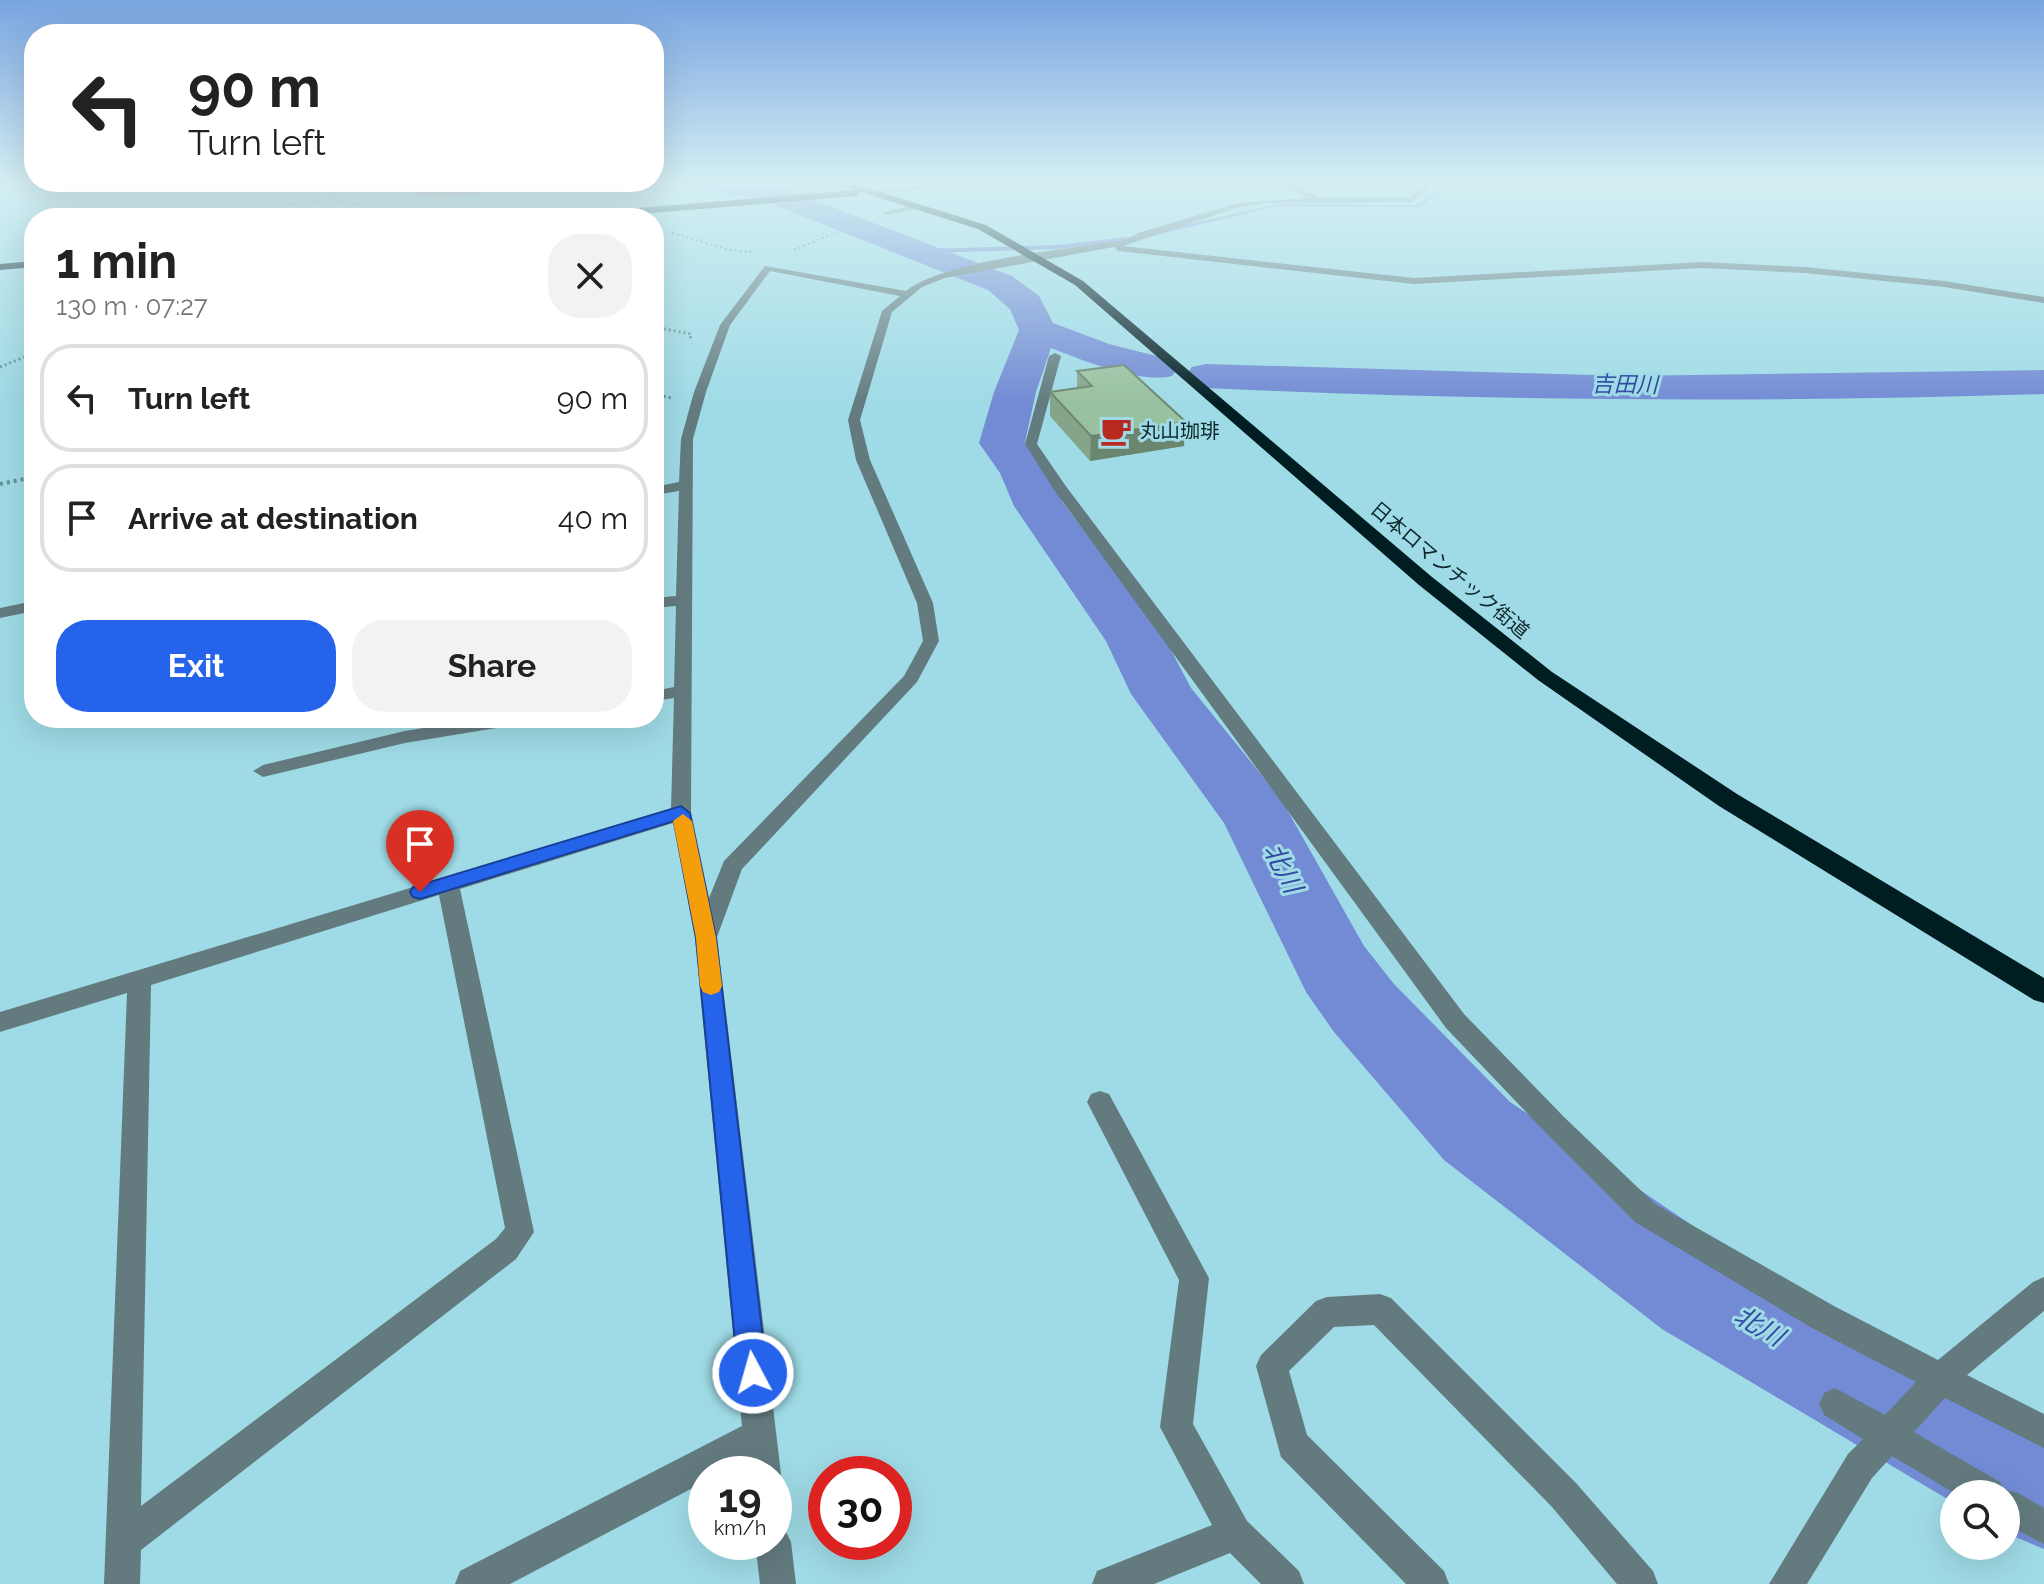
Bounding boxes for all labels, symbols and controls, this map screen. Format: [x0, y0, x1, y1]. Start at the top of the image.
text: 90 m [188, 54, 321, 120]
icon: left [56, 56, 160, 160]
text: Turn left [188, 121, 326, 163]
text: 1 min [56, 233, 177, 289]
button: close [548, 234, 632, 318]
text: 130 m · 07:27 [56, 291, 208, 321]
water label: 吉田川 [1592, 370, 1660, 398]
icon: left [60, 376, 104, 420]
text: Turn left [128, 381, 250, 416]
text: 90 m [557, 381, 628, 416]
cafe icon: 丸山珈琲 [1099, 414, 1133, 448]
place label: 丸山珈琲 [1140, 419, 1220, 443]
icon: arrive [60, 496, 104, 540]
street label: 日本ロマンチック街道 [1366, 497, 1534, 643]
text: Arrive at destination [128, 501, 418, 536]
text: 40 m [558, 501, 628, 536]
button: Exit [56, 620, 336, 712]
button: Share [352, 620, 632, 712]
pin [386, 810, 454, 892]
icon: arrive [398, 822, 442, 866]
water label: 北川 [1258, 838, 1310, 901]
water label: 北川 [1729, 1300, 1792, 1353]
position arrow [711, 1331, 795, 1415]
speed limit sign: 30 [808, 1456, 912, 1560]
text: 19 [718, 1474, 762, 1521]
map controls [1940, 1480, 2020, 1560]
button: search [1940, 1480, 2020, 1560]
text: km/h [714, 1516, 766, 1540]

